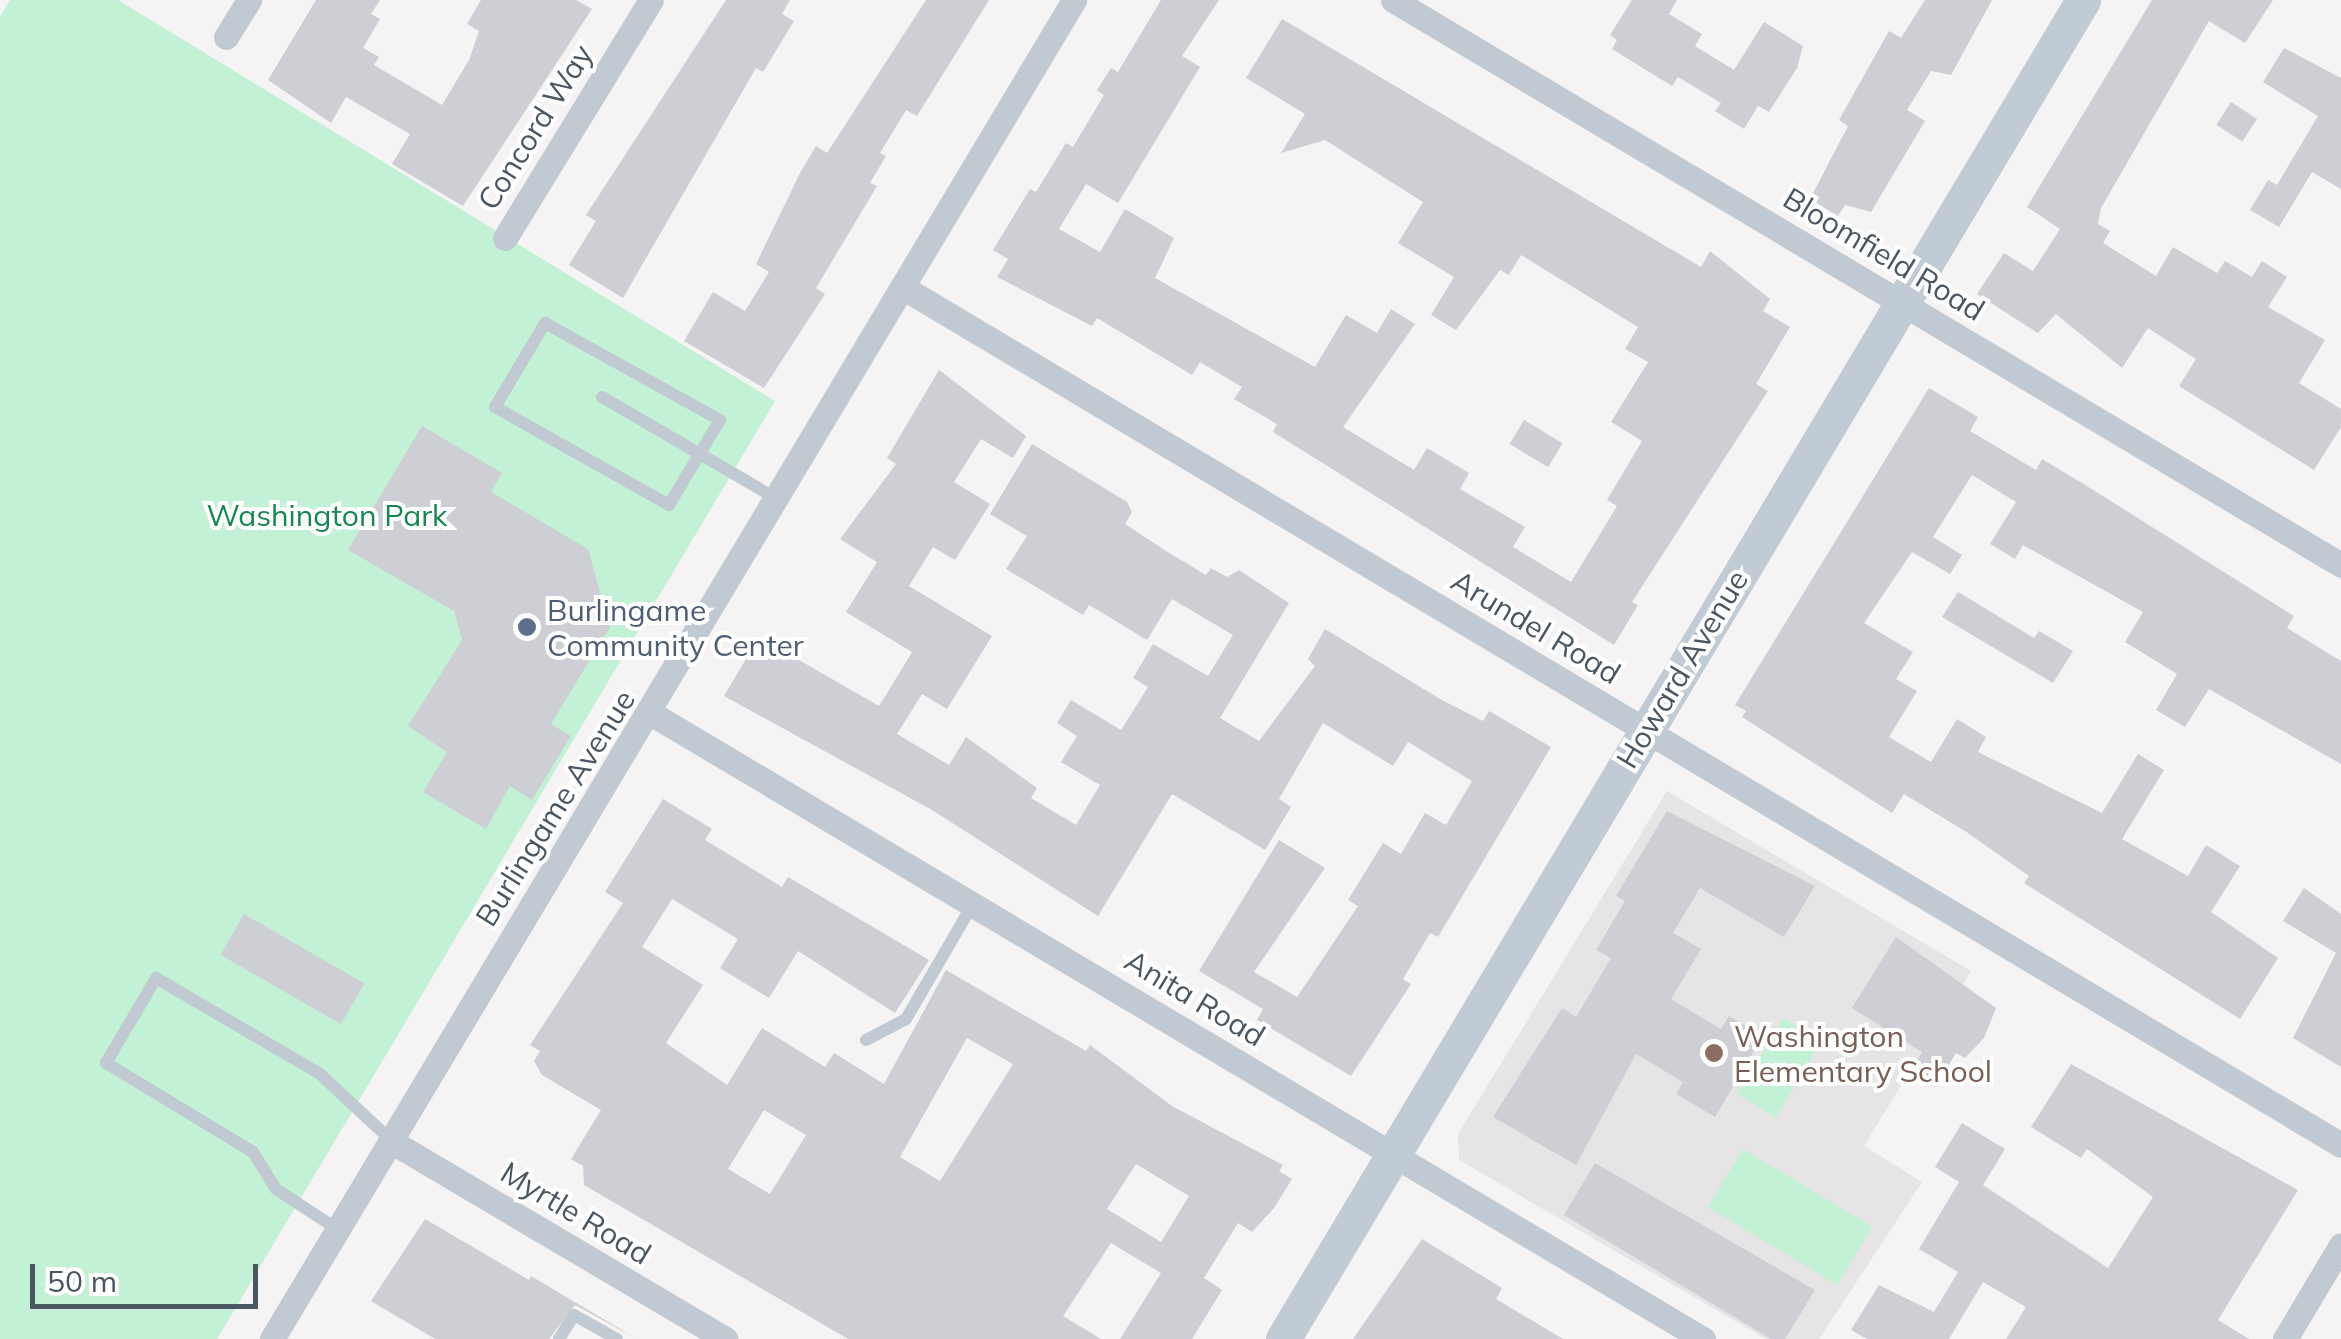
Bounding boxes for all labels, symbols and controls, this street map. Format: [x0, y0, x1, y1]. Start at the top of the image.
street label: Concord Way [470, 38, 600, 216]
street label: Bloomfield Road [1777, 180, 1991, 328]
park label: Washington Park [207, 497, 447, 533]
street label: Arundel Road [1445, 562, 1627, 692]
street label: Howard Avenue [1609, 563, 1755, 775]
place label: Burlingame Community Center [547, 592, 804, 662]
marker: Burlingame Community Center [516, 616, 538, 638]
street label: Burlingame Avenue [468, 683, 642, 933]
street label: Anita Road [1119, 942, 1271, 1054]
place label: Washington Elementary School [1734, 1018, 1992, 1088]
marker: Washington Elementary School [1703, 1042, 1725, 1064]
street label: Myrtle Road [494, 1154, 658, 1272]
scale bar [35, 1244, 262, 1306]
text: 50 m [47, 1262, 117, 1300]

